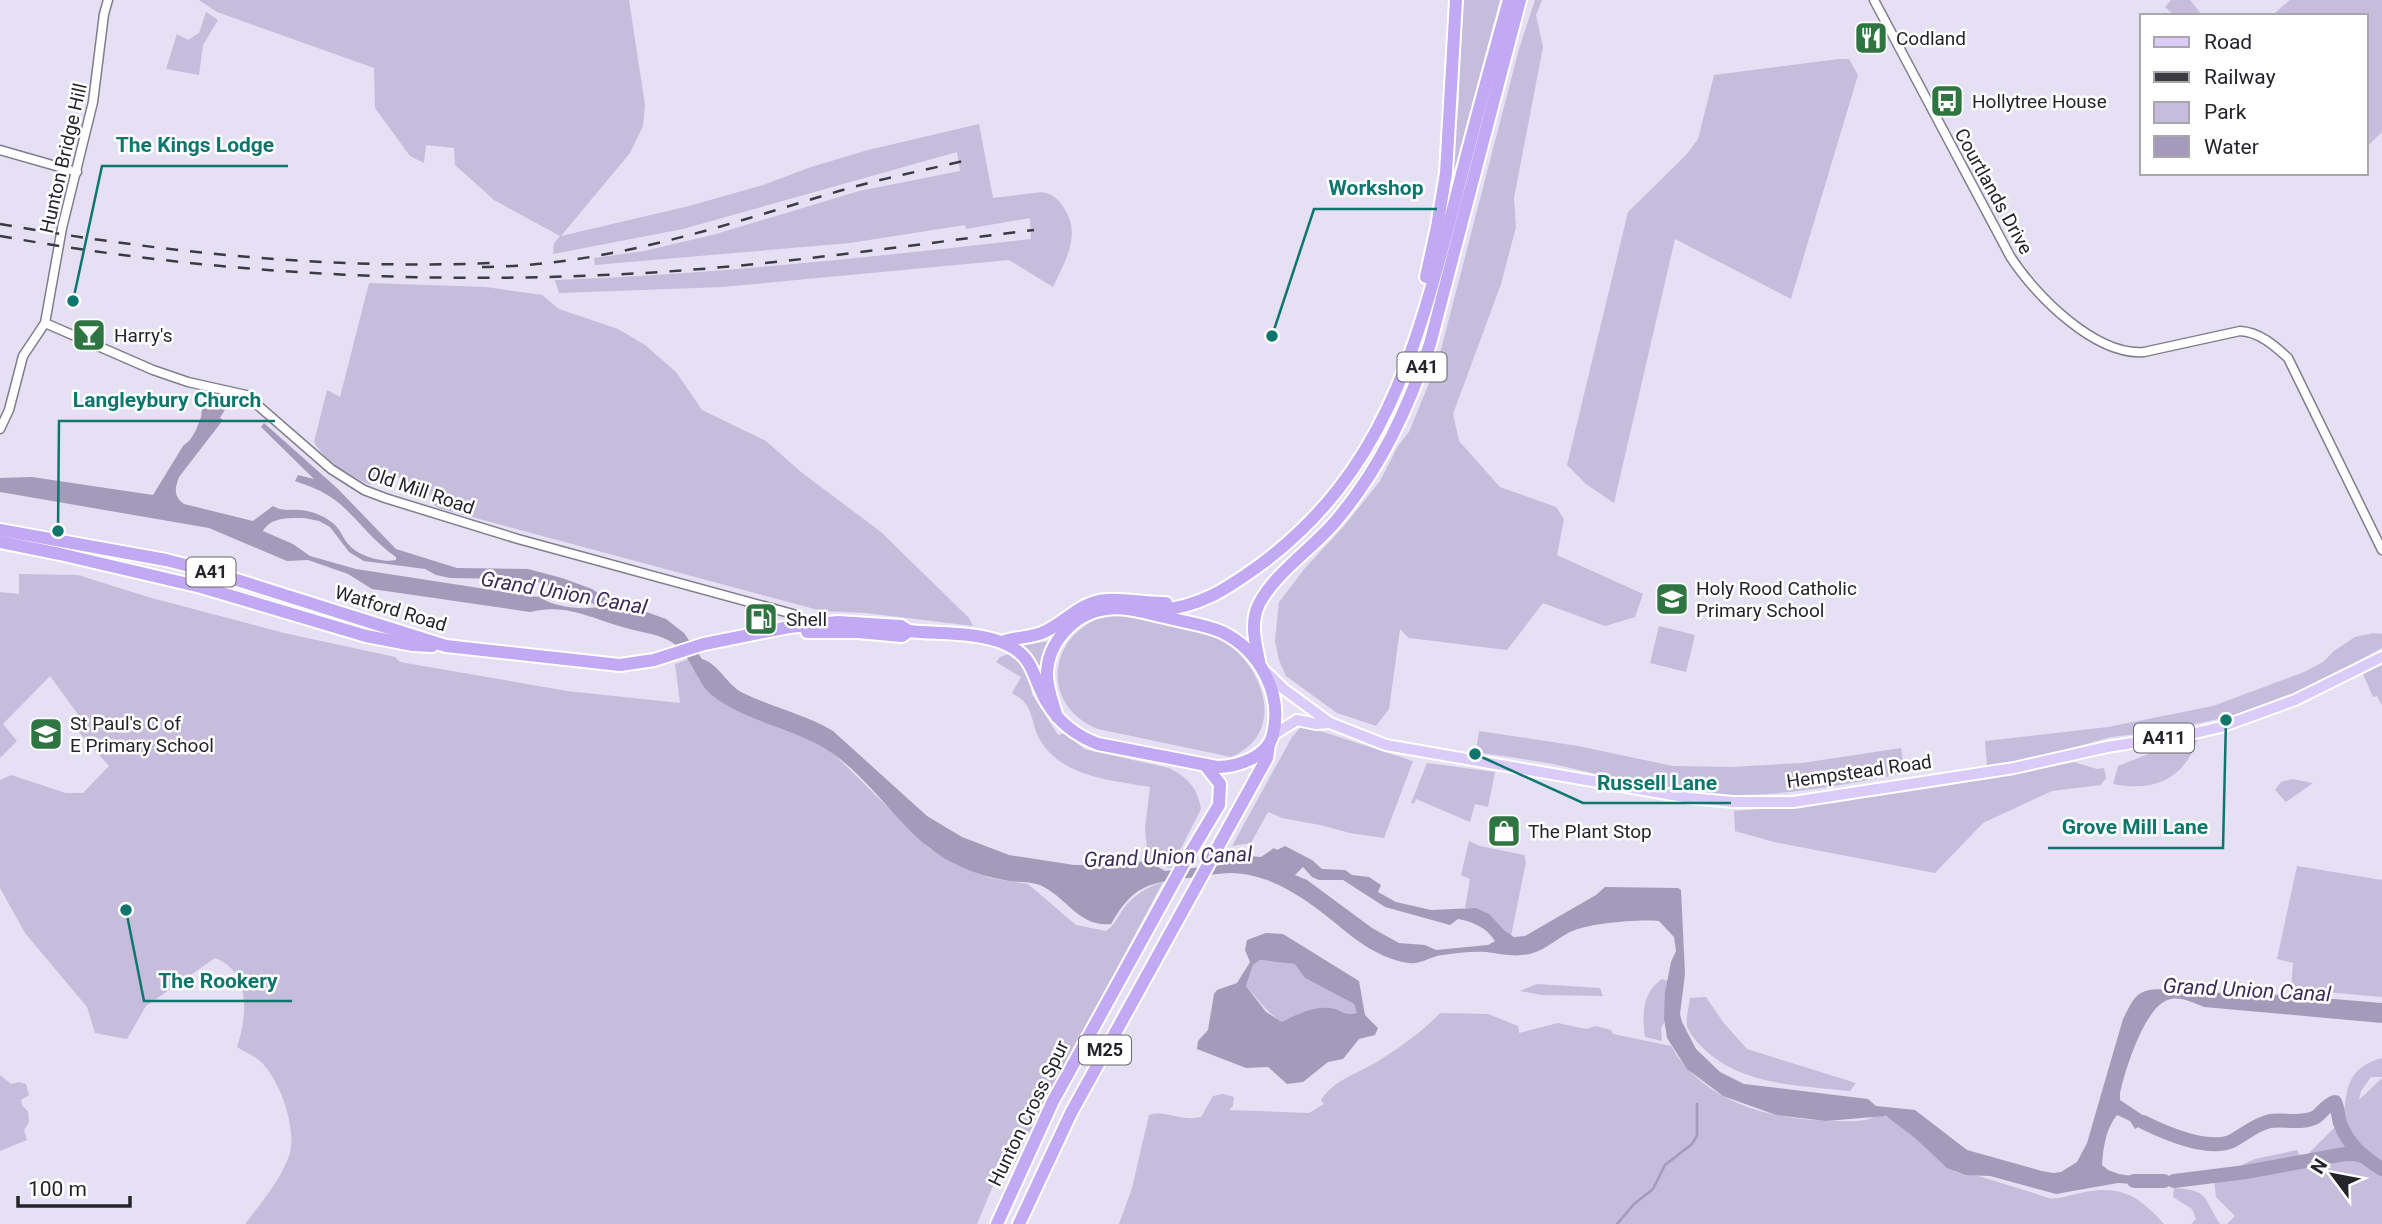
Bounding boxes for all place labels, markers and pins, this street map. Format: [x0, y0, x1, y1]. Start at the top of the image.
restaurant icon: Codland [1852, 19, 1890, 57]
place label: Codland [1896, 27, 1966, 50]
bus stop icon: Hollytree House [1928, 82, 1966, 120]
place label: Hollytree House [1972, 90, 2107, 113]
callout: The Kings Lodge [102, 124, 288, 166]
callout: Workshop [1314, 167, 1437, 209]
bar icon: Harry's [70, 316, 108, 354]
place label: Harry's [114, 324, 172, 347]
callout: Langleybury Church [59, 379, 275, 421]
place label: Holy Rood Catholic Primary School [1696, 577, 1857, 622]
school or university icon: Holy Rood Catholic Primary School [1653, 580, 1691, 618]
fuel station icon: Shell [742, 600, 780, 638]
place label: Shell [786, 608, 827, 631]
place label: St Paul's C of E Primary School [70, 712, 214, 757]
school or university icon: St Paul's C of E Primary School [27, 715, 65, 753]
callout: Russell Lane [1583, 761, 1731, 803]
callout: Grove Mill Lane [2048, 806, 2223, 848]
shop icon: The Plant Stop [1485, 812, 1523, 850]
place label: The Plant Stop [1528, 820, 1652, 843]
callout: The Rookery [144, 959, 292, 1001]

